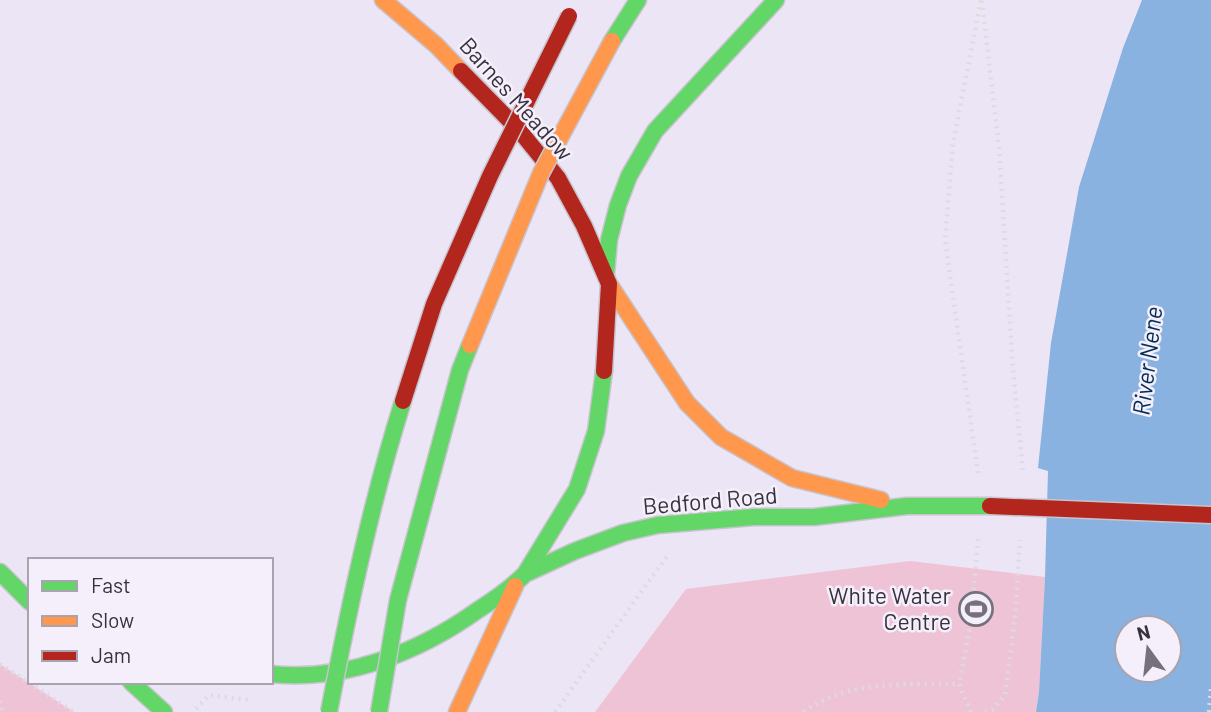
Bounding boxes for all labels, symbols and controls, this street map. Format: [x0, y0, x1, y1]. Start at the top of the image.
street label: Barnes Meadow [454, 31, 579, 166]
water label: River Nene [1125, 305, 1168, 417]
street label: Bedford Road [641, 480, 778, 520]
legend [28, 558, 273, 684]
text: Fast [91, 572, 131, 597]
place label: White Water Centre [828, 581, 952, 635]
sports icon: White Water Centre [957, 590, 995, 628]
text: Slow [91, 607, 134, 632]
north arrow [1113, 614, 1183, 684]
text: N [1134, 619, 1153, 645]
text: Jam [91, 642, 131, 667]

